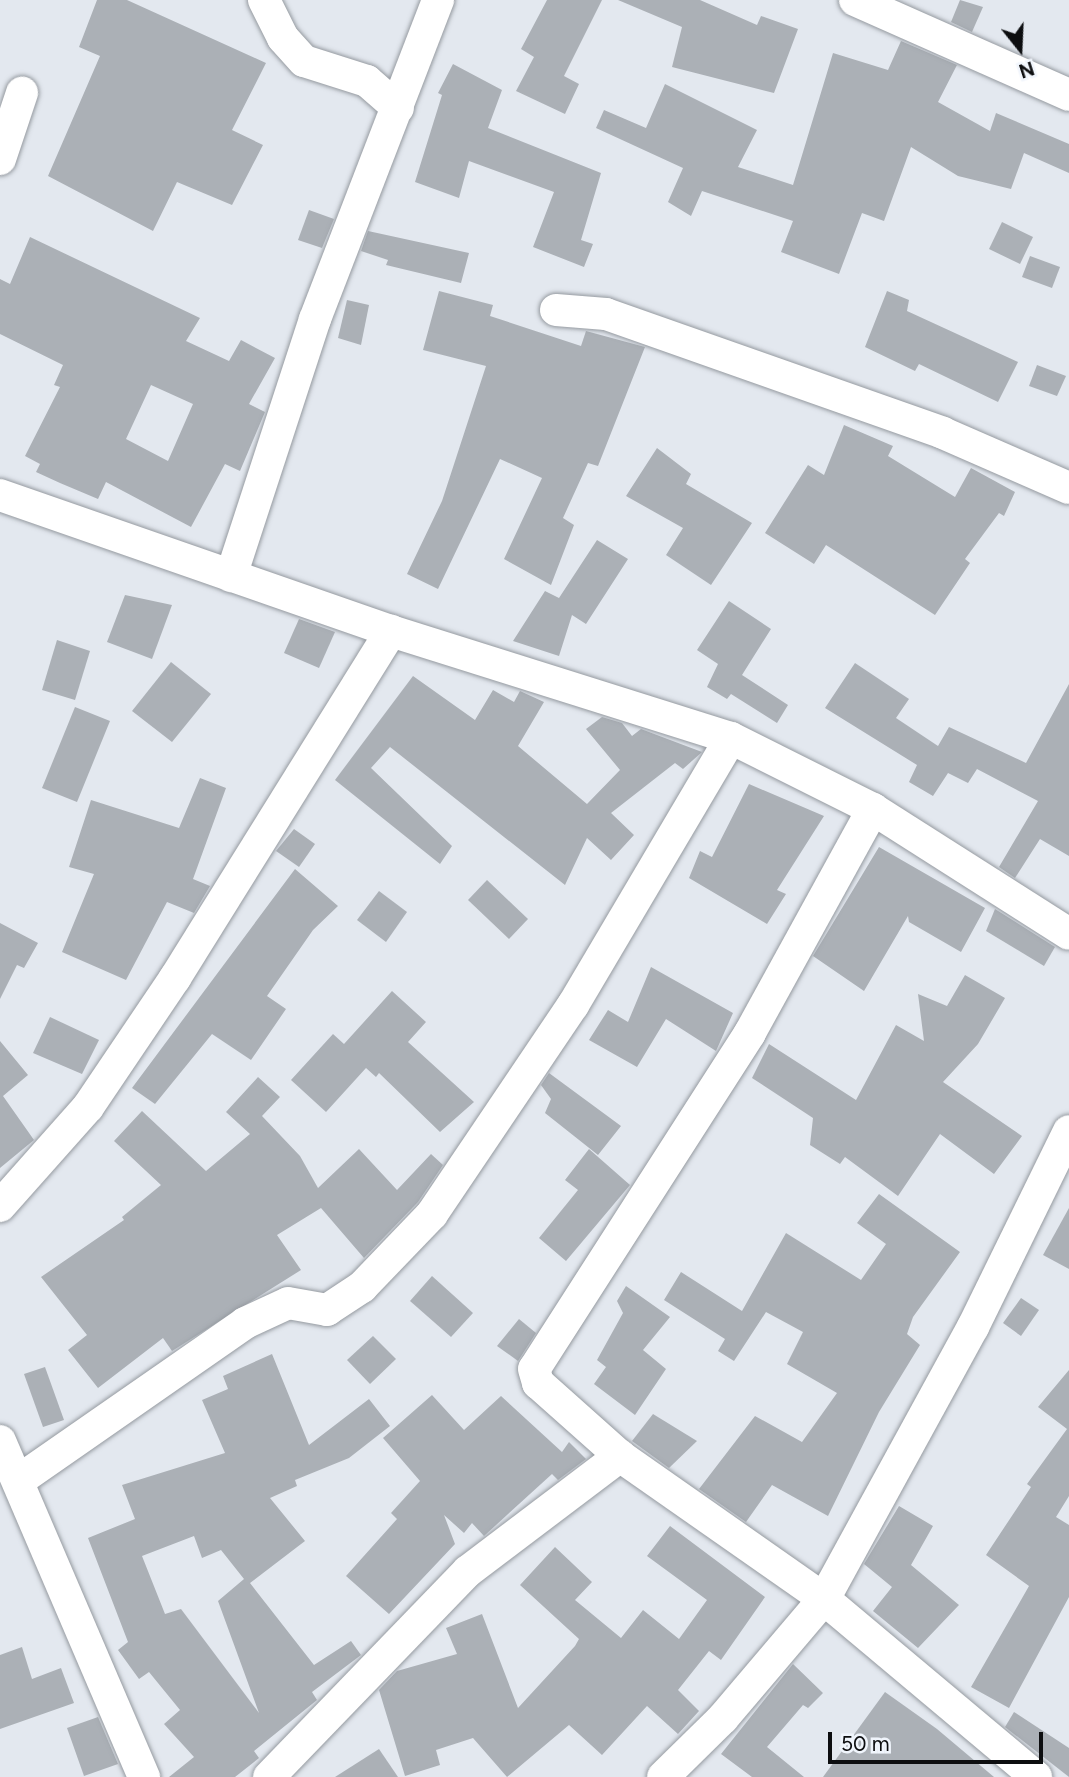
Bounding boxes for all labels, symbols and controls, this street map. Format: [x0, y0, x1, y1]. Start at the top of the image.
north arrow [985, 14, 1055, 84]
text: N [1016, 56, 1037, 83]
scale bar [831, 1718, 1046, 1762]
text: 50 m [841, 1731, 890, 1756]

